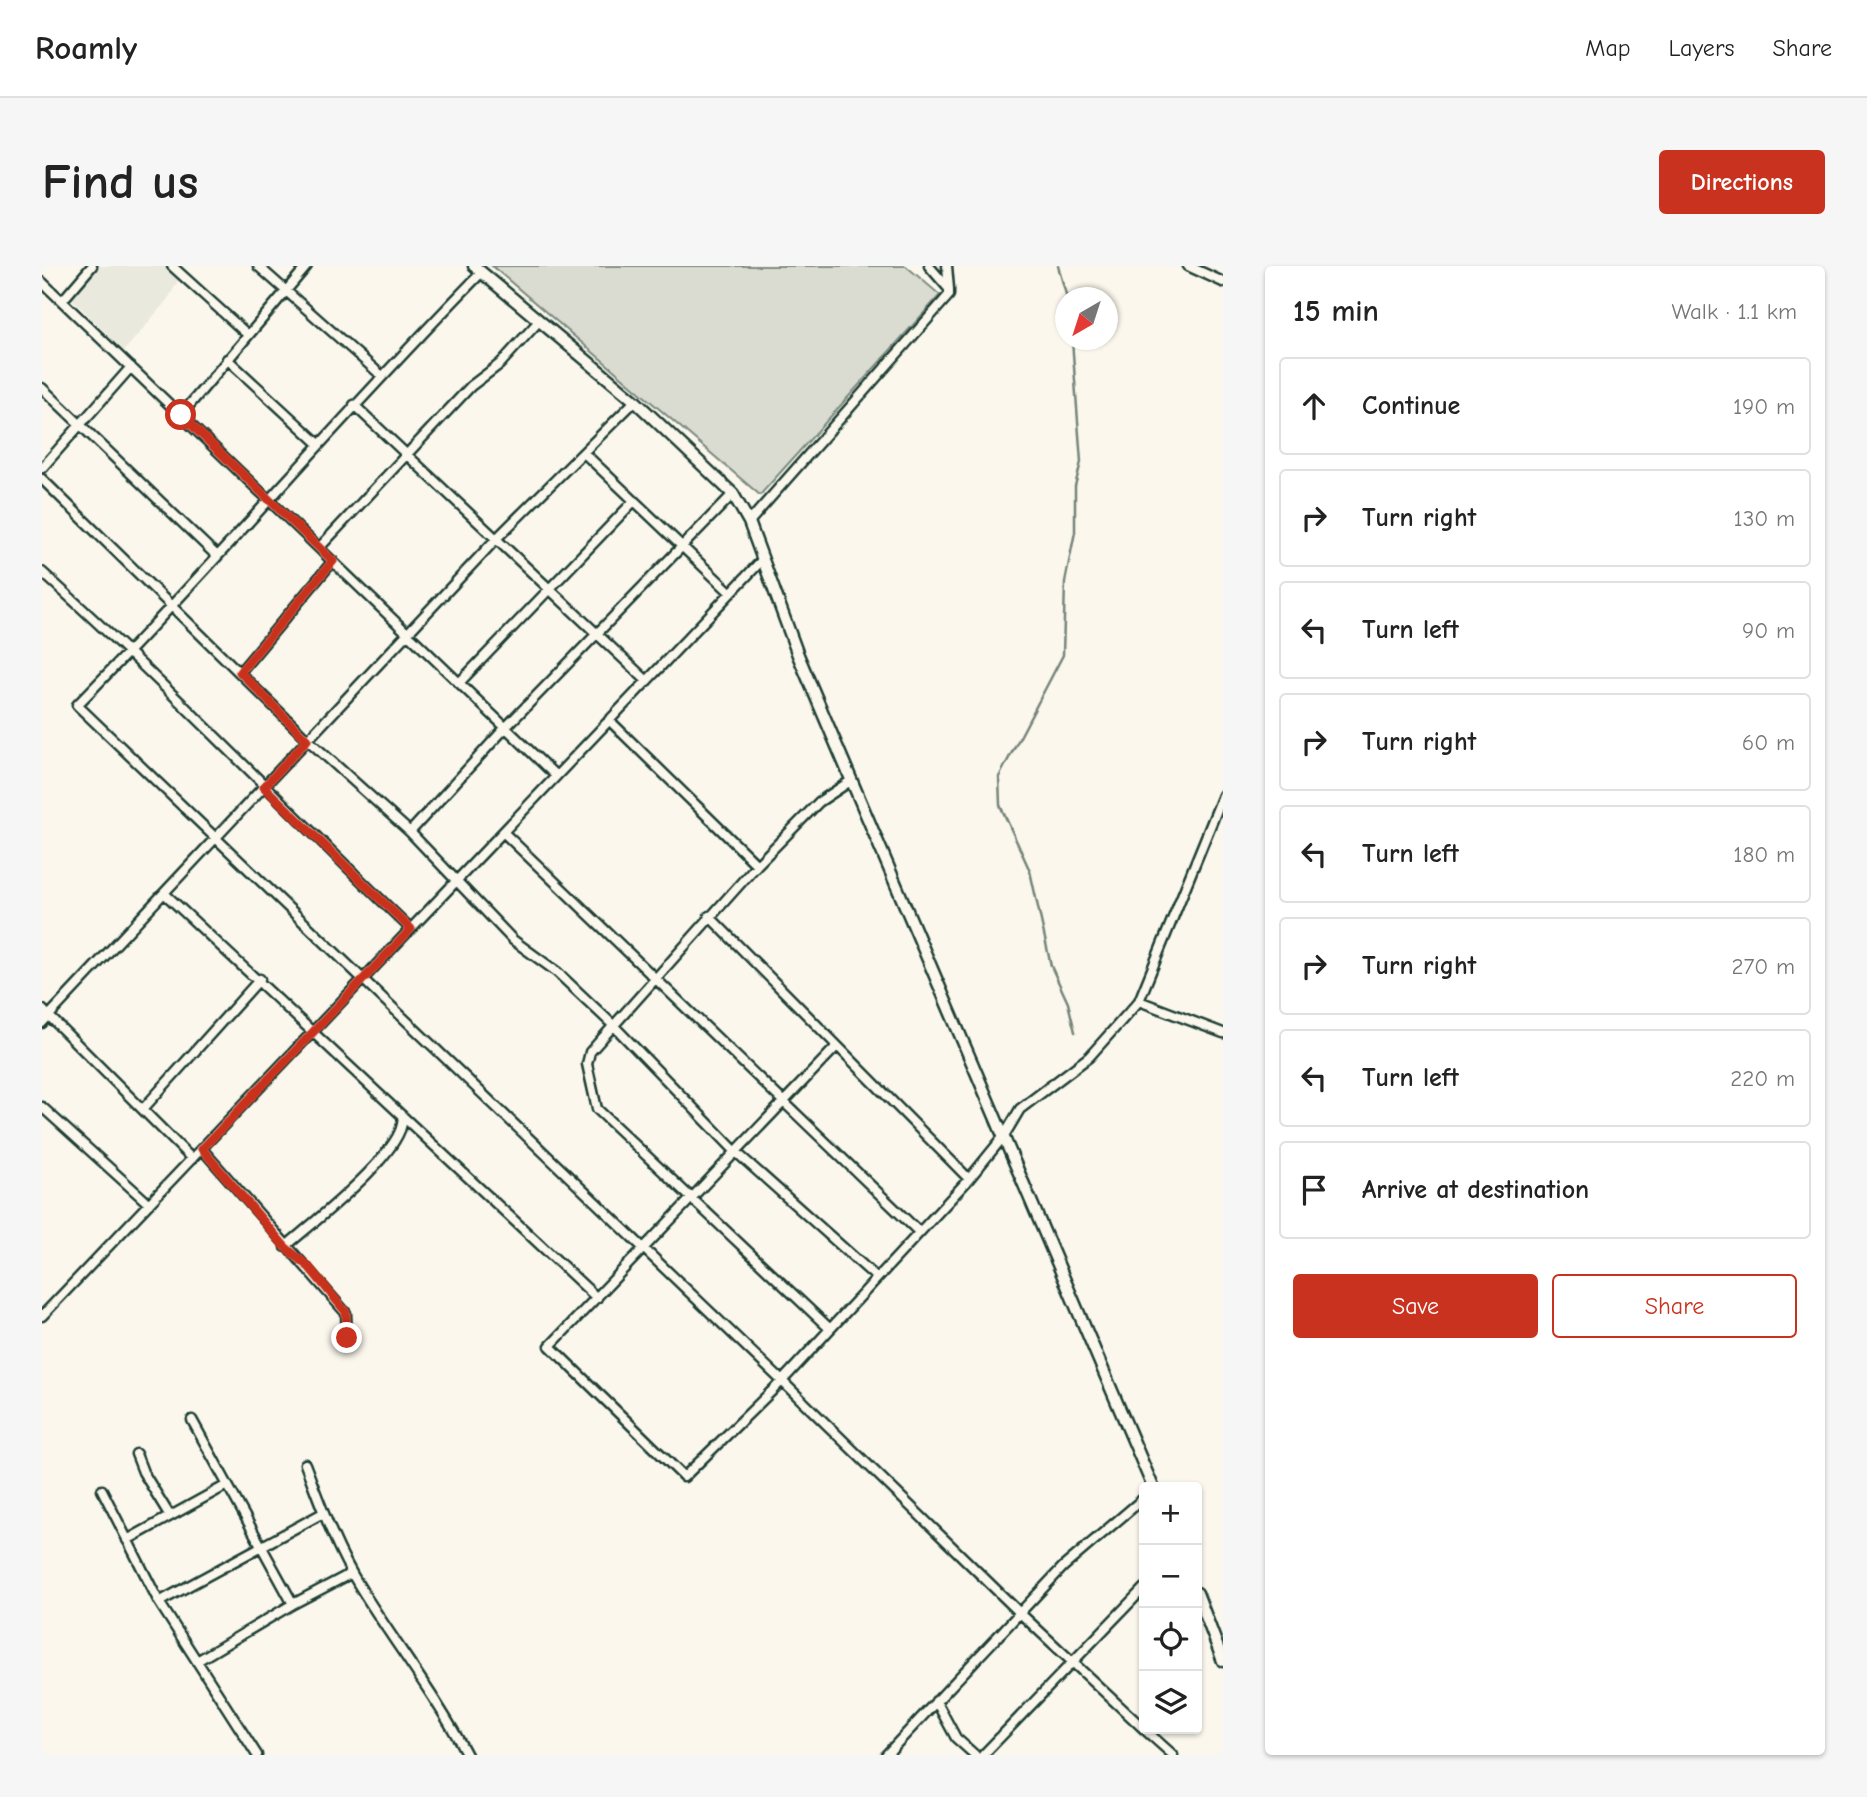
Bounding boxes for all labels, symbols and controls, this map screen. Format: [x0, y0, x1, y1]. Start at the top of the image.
text: Roamly [35, 29, 137, 67]
text: Map [1585, 34, 1631, 62]
text: Layers [1669, 34, 1734, 62]
text: Share [1772, 34, 1832, 62]
button: Directions [1659, 150, 1825, 214]
text: Find us [42, 154, 198, 210]
north arrow [1055, 287, 1118, 350]
text: 15 min [1293, 294, 1379, 329]
text: Walk · 1.1 km [1672, 298, 1797, 325]
icon: ahead [1295, 387, 1333, 425]
text: Continue [1362, 391, 1460, 421]
text: 190 m [1733, 393, 1795, 420]
route start [165, 399, 196, 430]
icon: right [1295, 499, 1333, 537]
text: Turn right [1362, 503, 1476, 533]
text: 130 m [1734, 505, 1795, 532]
icon: left [1295, 611, 1333, 649]
text: Turn left [1362, 615, 1459, 645]
text: 90 m [1742, 617, 1795, 644]
icon: right [1295, 723, 1333, 761]
text: Turn right [1362, 727, 1476, 757]
text: 60 m [1742, 729, 1795, 756]
icon: left [1295, 835, 1333, 873]
text: Turn left [1362, 839, 1459, 869]
text: 180 m [1733, 841, 1795, 868]
icon: right [1295, 947, 1333, 985]
text: Turn right [1362, 951, 1476, 981]
text: 270 m [1731, 953, 1795, 980]
icon: left [1295, 1059, 1333, 1097]
text: Turn left [1362, 1063, 1459, 1093]
text: 220 m [1730, 1065, 1795, 1092]
icon: arrive [1295, 1171, 1333, 1209]
text: Arrive at destination [1362, 1175, 1589, 1205]
button: Save [1293, 1274, 1538, 1338]
button: Share [1552, 1274, 1797, 1338]
route end [331, 1322, 362, 1353]
map controls [1139, 1482, 1202, 1734]
button: + [1139, 1482, 1202, 1545]
button: − [1139, 1545, 1202, 1608]
button: locate [1139, 1608, 1202, 1671]
button: layers [1139, 1671, 1202, 1734]

